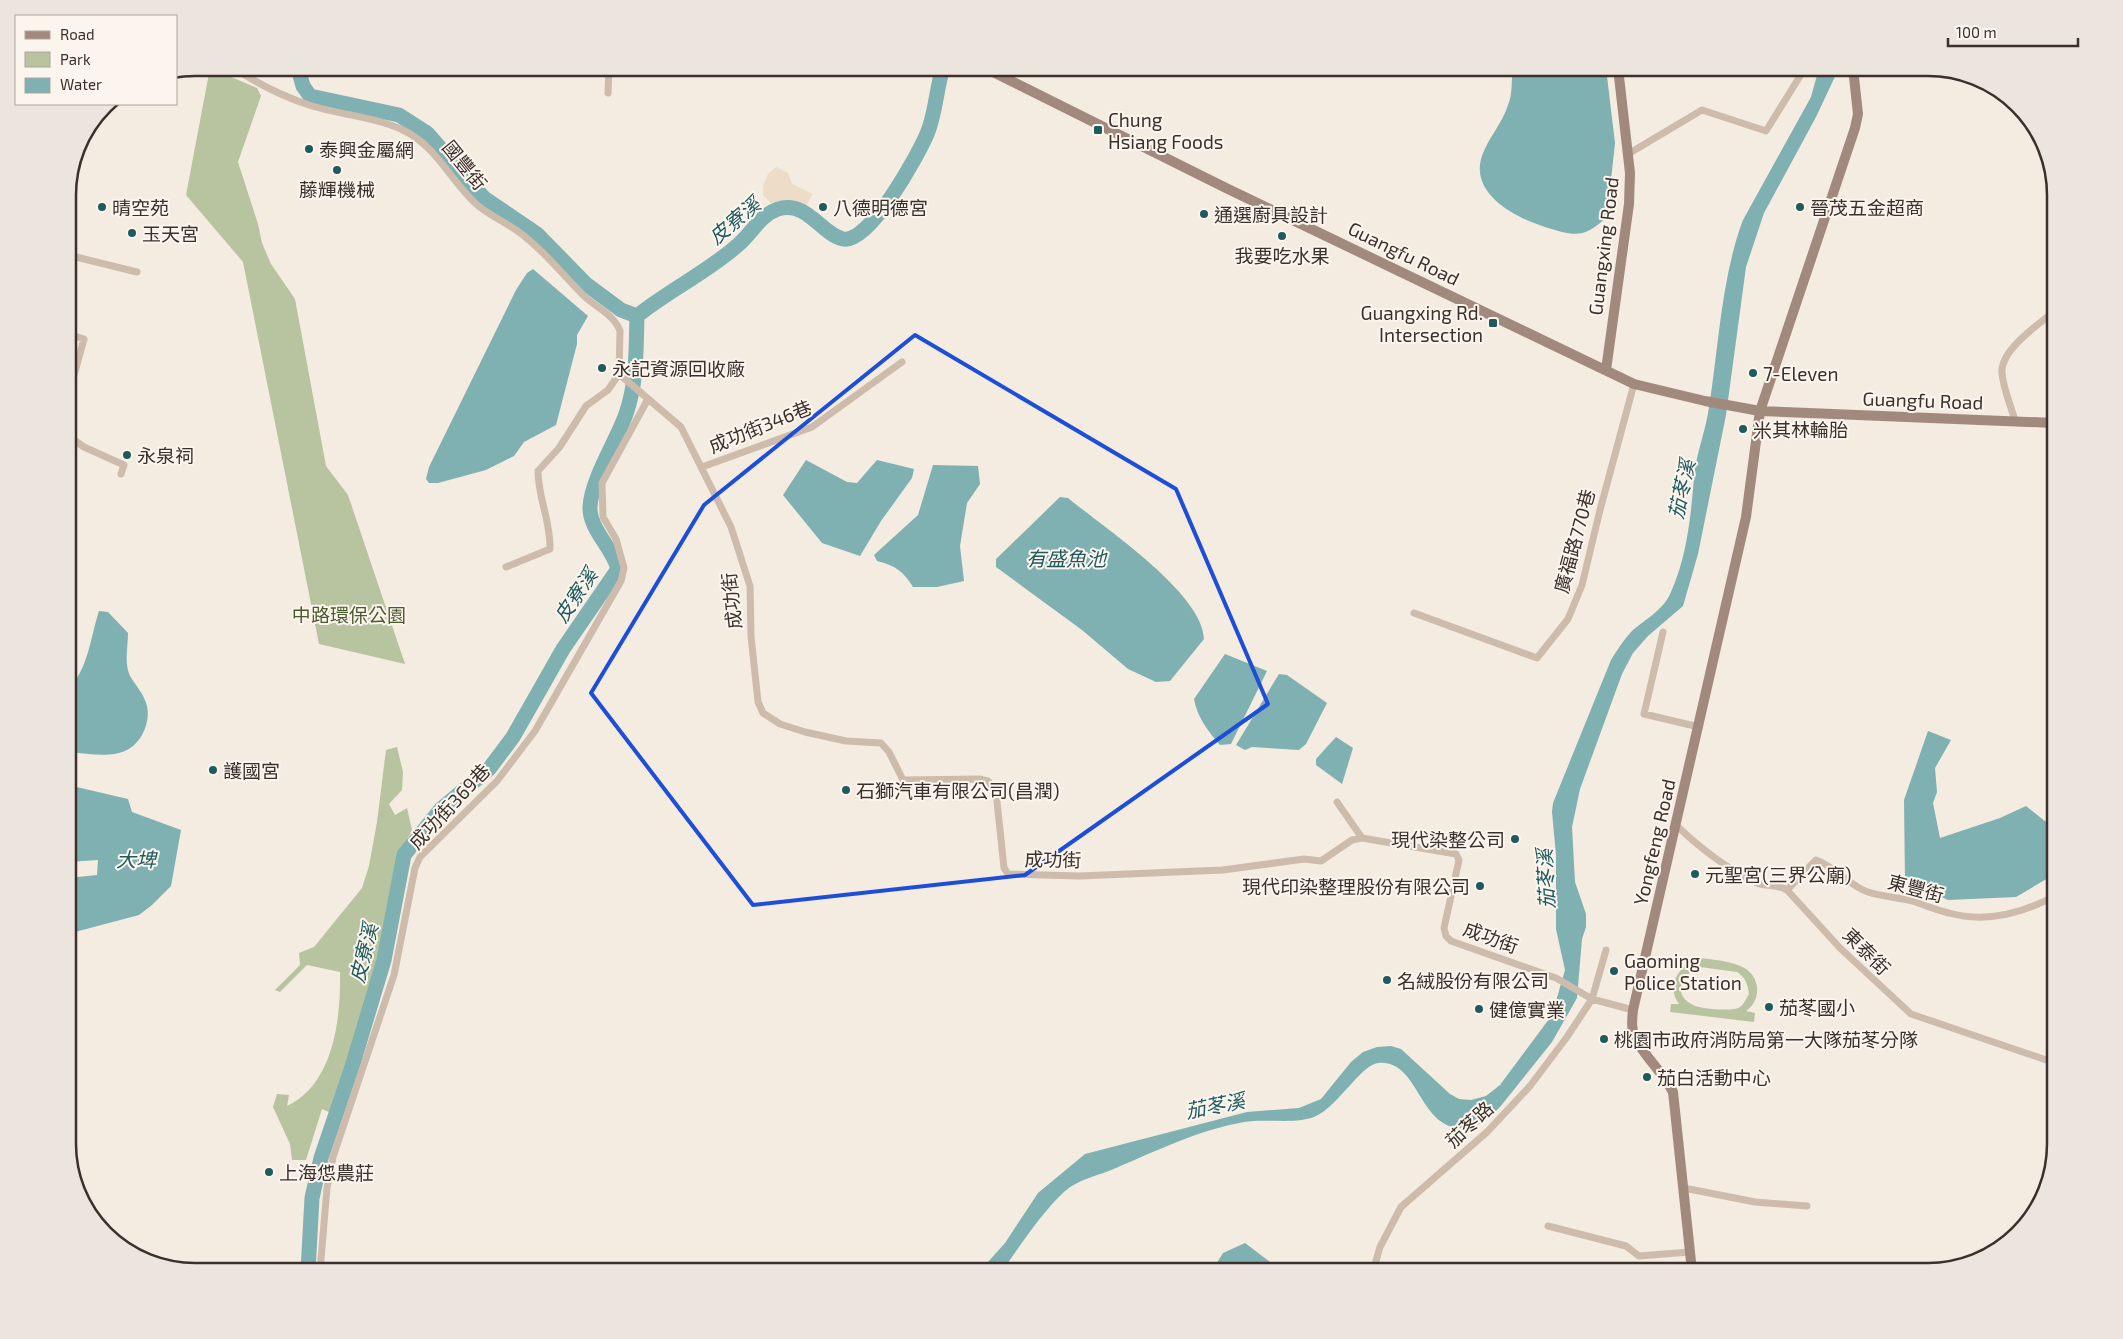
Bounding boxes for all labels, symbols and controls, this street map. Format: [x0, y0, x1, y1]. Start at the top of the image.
legend [15, 15, 178, 105]
scale bar [1948, 15, 2078, 47]
text: 100 m [1956, 23, 1997, 41]
text: Road [60, 25, 95, 43]
text: Park [60, 50, 91, 68]
text: Water [60, 75, 102, 93]
place label: Chung Hsiang Foods [1108, 108, 1223, 153]
marker: Chung Hsiang Foods [1092, 124, 1104, 136]
street label: 國豐街 [438, 136, 492, 194]
place label: 泰興金屬網 [319, 138, 414, 161]
marker: 泰興金屬網 [303, 143, 315, 155]
marker: 藤輝機械 [331, 164, 343, 176]
street label: Guangxing Road [1583, 176, 1623, 316]
place label: 藤輝機械 [299, 178, 375, 201]
water label: 皮寮溪 [703, 190, 767, 248]
place label: 晴空苑 [112, 196, 169, 219]
place label: 八德明德宮 [833, 196, 928, 219]
place label: 晉茂五金超商 [1810, 196, 1924, 219]
marker: 晴空苑 [96, 201, 108, 213]
marker: 八德明德宮 [817, 201, 829, 213]
marker: 晉茂五金超商 [1794, 201, 1806, 213]
place label: 通選廚具設計 [1214, 203, 1328, 226]
marker: 通選廚具設計 [1198, 208, 1210, 220]
street label: Guangfu Road [1345, 216, 1463, 290]
place label: 玉天宮 [142, 222, 199, 245]
marker: 玉天宮 [126, 227, 138, 239]
marker: 我要吃水果 [1276, 230, 1288, 242]
place label: 我要吃水果 [1234, 244, 1330, 267]
place label: Guangxing Rd. Intersection [1361, 301, 1483, 346]
marker: Guangxing Rd. Intersection [1487, 317, 1499, 329]
place label: 永記資源回收廠 [612, 357, 745, 380]
marker: 永記資源回收廠 [596, 362, 608, 374]
place label: 7-Eleven [1763, 362, 1839, 385]
marker: 7-Eleven [1747, 367, 1759, 379]
street label: Guangfu Road [1862, 386, 1984, 414]
street label: 成功街346巷 [705, 395, 815, 457]
place label: 米其林輪胎 [1753, 418, 1848, 441]
marker: 米其林輪胎 [1737, 423, 1749, 435]
place label: 永泉祠 [137, 444, 194, 467]
marker: 永泉祠 [121, 449, 133, 461]
water label: 茄苳溪 [1663, 454, 1700, 521]
street label: 廣福路770巷 [1549, 486, 1599, 596]
water label: 有盛魚池 [1026, 546, 1108, 570]
water label: 皮寮溪 [548, 561, 603, 627]
street label: 成功街 [717, 571, 745, 631]
park label: 中路環保公園 [292, 603, 406, 626]
place label: 護國宮 [223, 759, 280, 782]
street label: 成功街369巷 [404, 759, 494, 853]
marker: 護國宮 [207, 764, 219, 776]
street label: Yongfeng Road [1628, 777, 1680, 907]
place label: 石獅汽車有限公司(昌潤) [856, 779, 1060, 802]
marker: 石獅汽車有限公司(昌潤) [840, 784, 852, 796]
place label: 現代染整公司 [1391, 828, 1505, 851]
marker: 現代染整公司 [1509, 833, 1521, 845]
water label: 茄苳溪 [1531, 845, 1559, 910]
water label: 大埤 [116, 847, 158, 871]
street label: 成功街 [1024, 847, 1082, 871]
place label: 元聖宮(三界公廟) [1705, 863, 1852, 886]
marker: 元聖宮(三界公廟) [1689, 868, 1701, 880]
street label: 東豐街 [1885, 870, 1947, 906]
place label: 現代印染整理股份有限公司 [1242, 875, 1470, 898]
marker: 現代印染整理股份有限公司 [1474, 880, 1486, 892]
street label: 成功街 [1460, 916, 1522, 958]
water label: 皮寮溪 [344, 918, 383, 985]
street label: 東泰街 [1839, 923, 1895, 979]
place label: Gaoming Police Station [1624, 949, 1742, 994]
marker: Gaoming Police Station [1608, 965, 1620, 977]
place label: 名絨股份有限公司 [1397, 969, 1549, 992]
marker: 名絨股份有限公司 [1381, 974, 1393, 986]
place label: 茄苳國小 [1779, 996, 1855, 1019]
place label: 健億實業 [1489, 998, 1565, 1021]
marker: 茄苳國小 [1763, 1001, 1775, 1013]
marker: 健億實業 [1473, 1003, 1485, 1015]
place label: 桃園市政府消防局第一大隊茄苳分隊 [1614, 1028, 1918, 1051]
marker: 桃園市政府消防局第一大隊茄苳分隊 [1598, 1033, 1610, 1045]
place label: 茄白活動中心 [1657, 1066, 1771, 1089]
marker: 茄白活動中心 [1641, 1071, 1653, 1083]
water label: 茄苳溪 [1183, 1087, 1250, 1123]
street label: 茄苳路 [1440, 1096, 1498, 1152]
place label: 上海怹農莊 [279, 1161, 374, 1184]
marker: 上海怹農莊 [263, 1166, 275, 1178]

